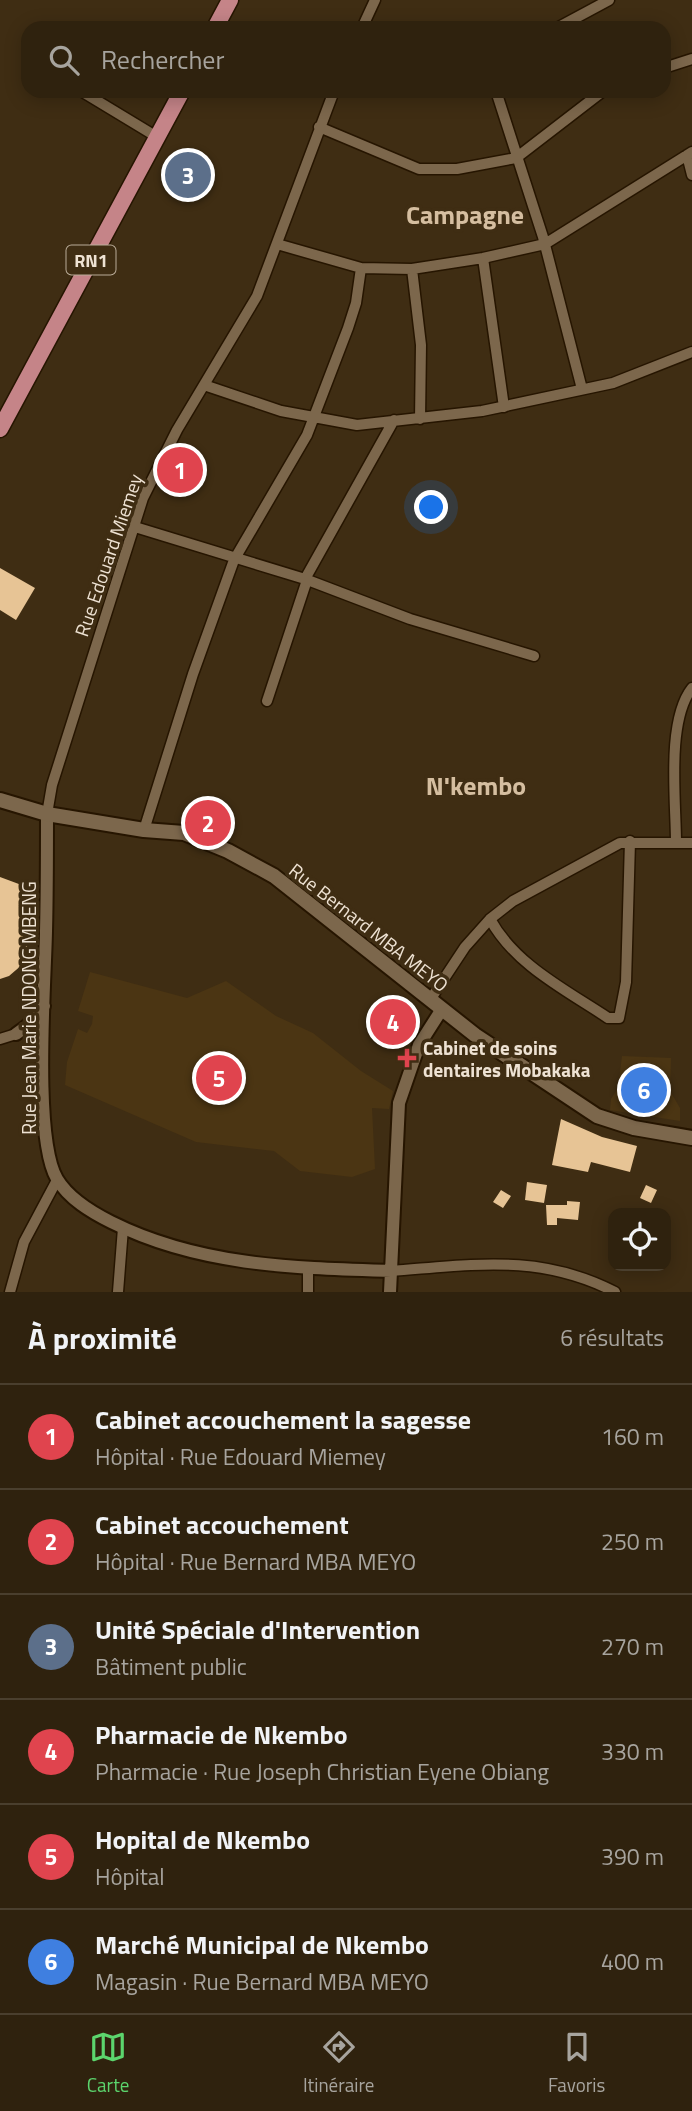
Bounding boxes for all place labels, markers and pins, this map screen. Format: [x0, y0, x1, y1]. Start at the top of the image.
pin: 3 [165, 149, 211, 201]
pin: 1 [157, 444, 203, 496]
pin: 2 [185, 797, 231, 849]
pin: 4 [370, 996, 416, 1048]
place label: Cabinet de soins dentaires Mobakaka [423, 1033, 591, 1084]
marker: Cabinet de soins dentaires Mobakaka [397, 1048, 417, 1068]
pin: 5 [196, 1052, 242, 1104]
pin: 6 [621, 1064, 667, 1116]

